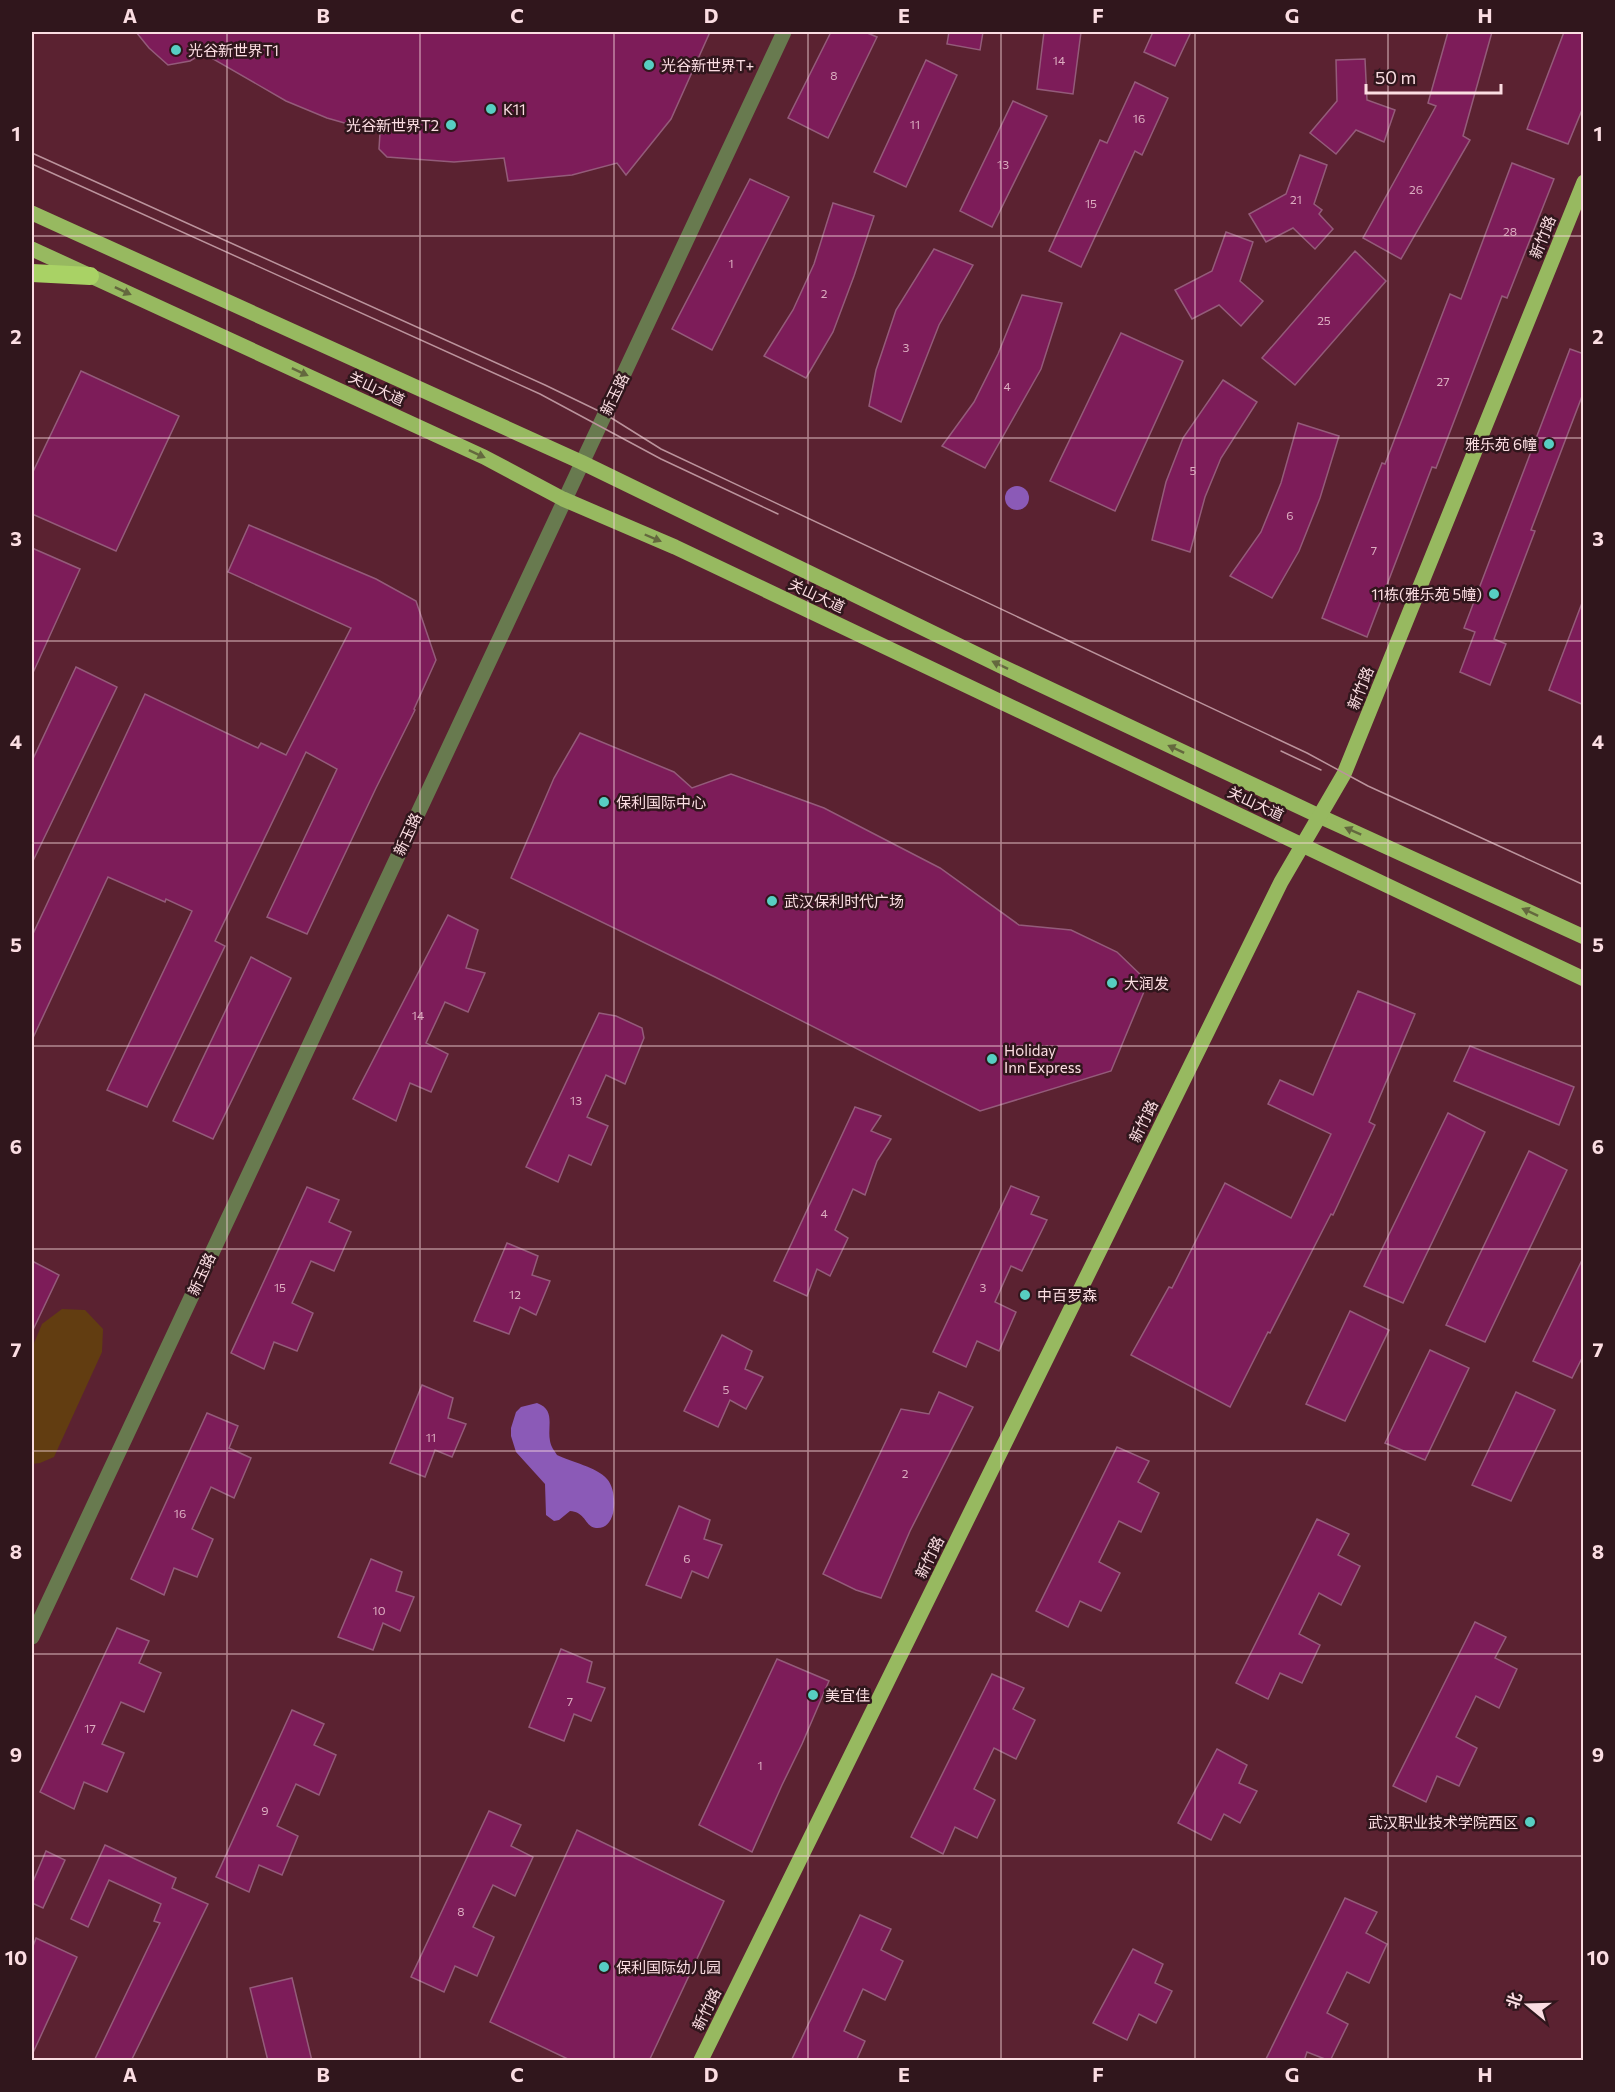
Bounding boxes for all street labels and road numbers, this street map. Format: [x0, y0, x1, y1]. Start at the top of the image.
street label: 新竹路 [1525, 213, 1559, 261]
street label: 关山大道 [346, 367, 408, 409]
street label: 新玉路 [596, 370, 632, 418]
street label: 关山大道 [786, 574, 848, 616]
street label: 新竹路 [1343, 664, 1377, 712]
street label: 关山大道 [1225, 782, 1287, 824]
street label: 新玉路 [389, 810, 425, 858]
street label: 新竹路 [1125, 1097, 1161, 1145]
street label: 新玉路 [183, 1250, 219, 1298]
street label: 新竹路 [911, 1533, 947, 1581]
street label: 新竹路 [688, 1985, 724, 2033]

